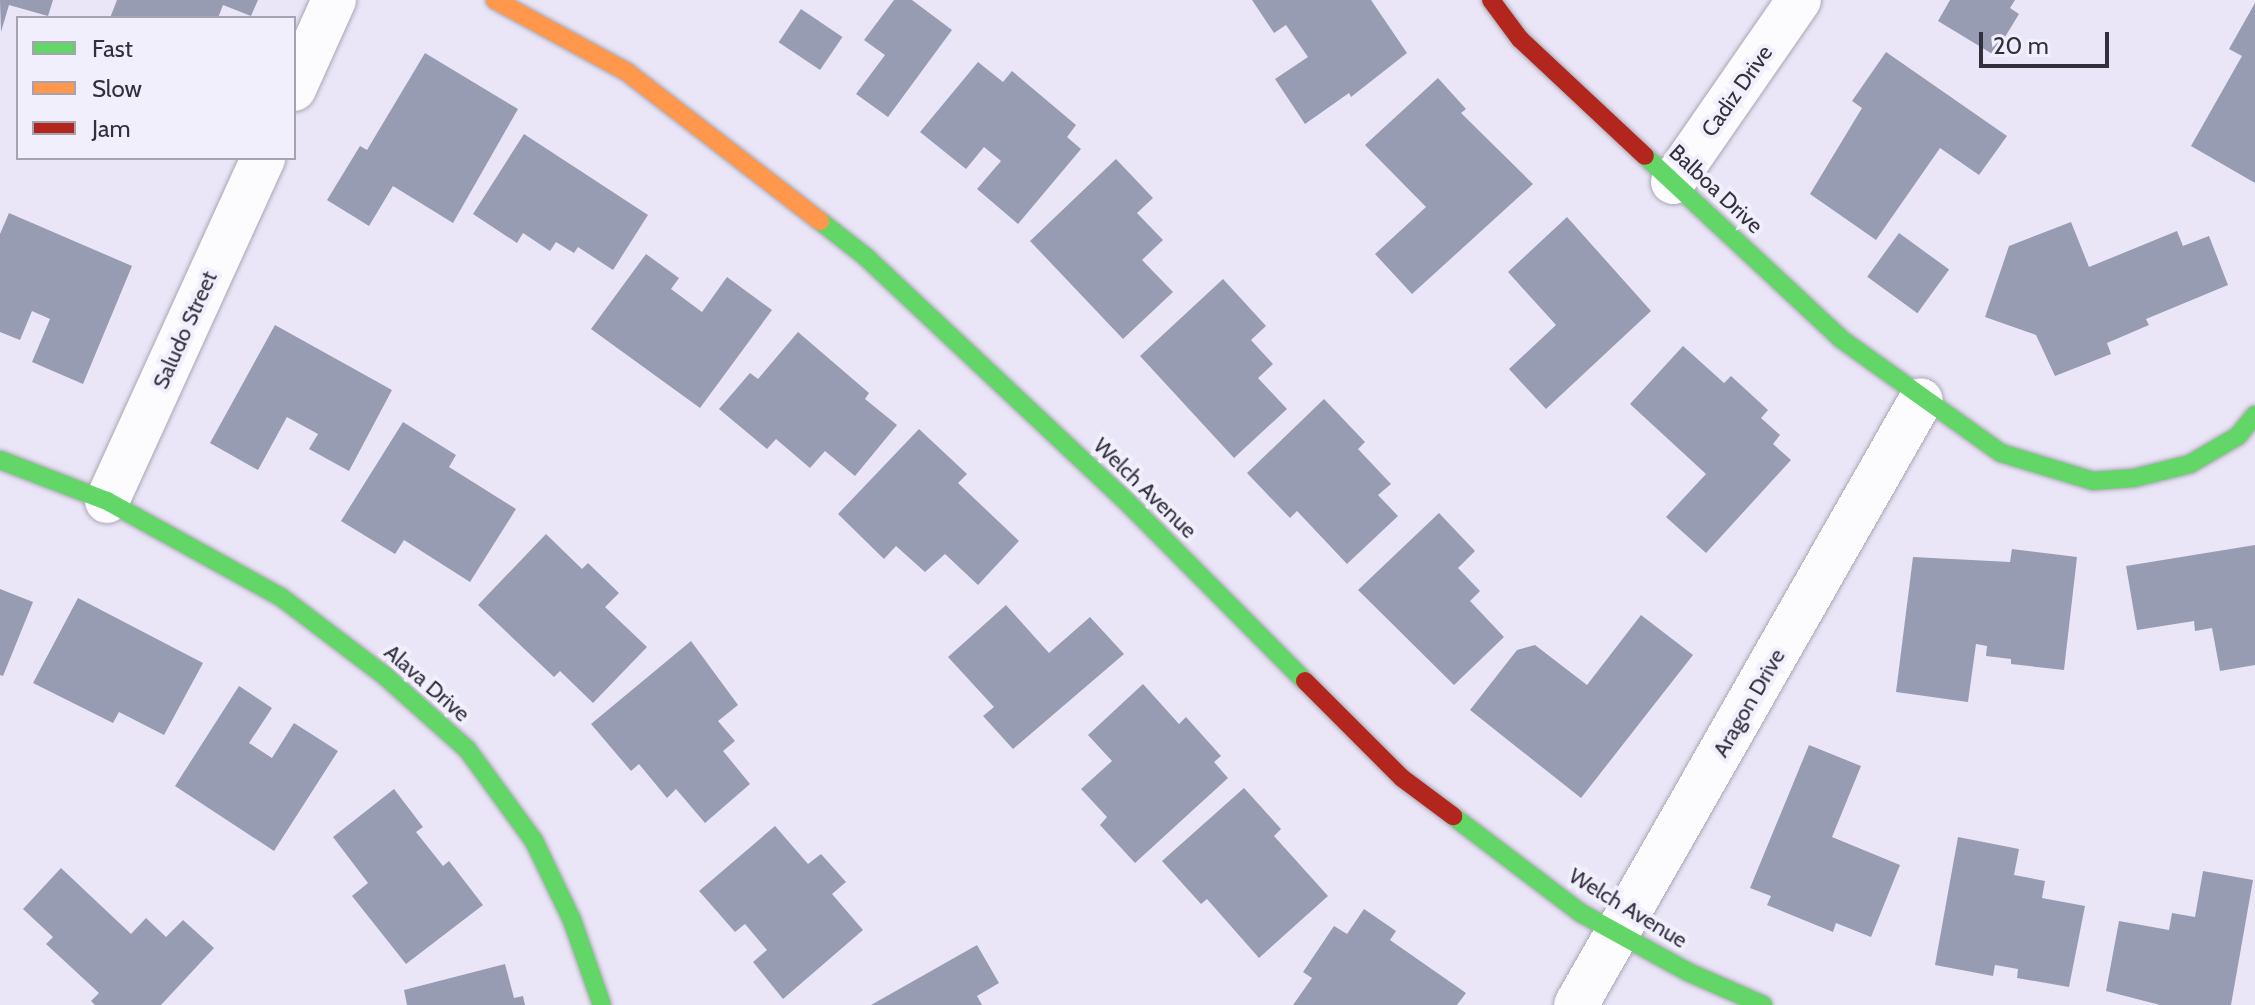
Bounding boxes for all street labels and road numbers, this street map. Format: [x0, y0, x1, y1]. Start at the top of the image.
street label: Cadiz Drive [1696, 40, 1778, 142]
street label: Balboa Drive [1664, 139, 1768, 239]
street label: Saludo Street [147, 267, 223, 393]
street label: Welch Avenue [1088, 432, 1202, 544]
street label: Alava Drive [379, 639, 475, 727]
street label: Aragon Drive [1707, 644, 1791, 762]
street label: Welch Avenue [1564, 862, 1692, 954]

